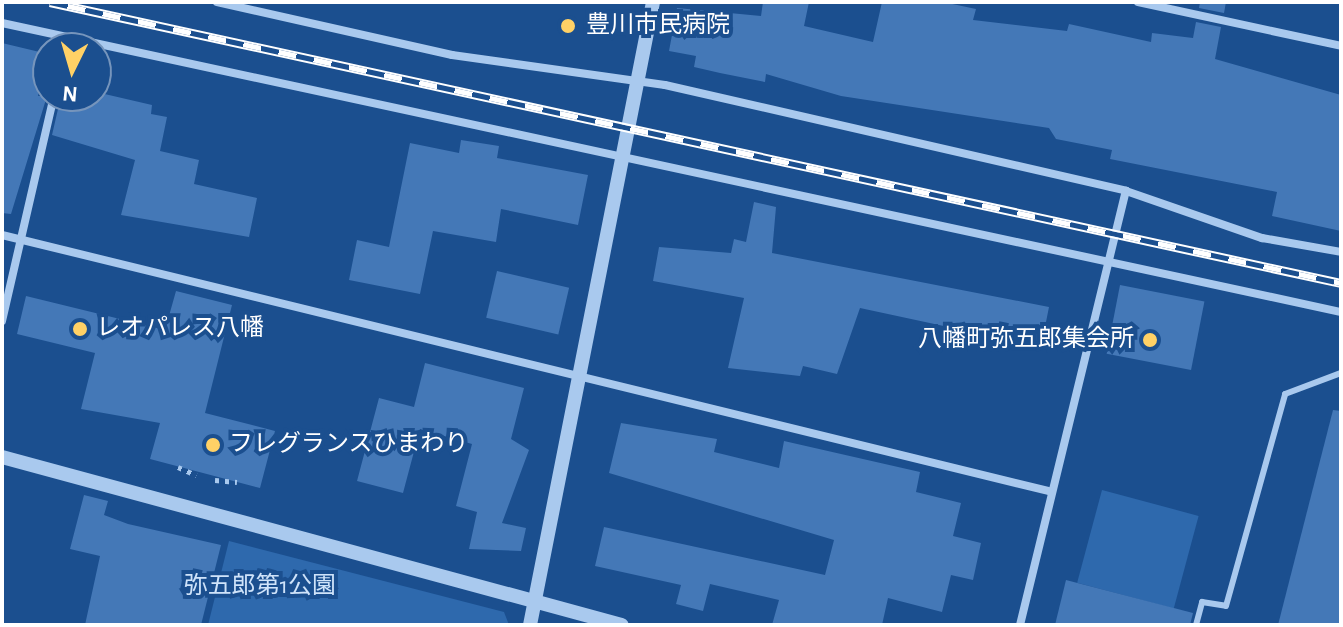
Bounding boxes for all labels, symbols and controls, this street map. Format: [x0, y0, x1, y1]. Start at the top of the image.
place label: 豊川市民病院 [586, 12, 730, 40]
marker: 豊川市民病院 [557, 15, 579, 37]
north arrow [32, 32, 112, 112]
text: N [62, 82, 79, 106]
place label: レオパレス八幡 [96, 315, 264, 343]
marker: レオパレス八幡 [71, 320, 89, 338]
place label: 八幡町弥五郎集会所 [918, 326, 1134, 354]
marker: 八幡町弥五郎集会所 [1141, 331, 1159, 349]
place label: フレグランスひまわり [229, 431, 469, 459]
marker: フレグランスひまわり [204, 436, 222, 454]
park label: 弥五郎第1公園 [184, 573, 336, 601]

